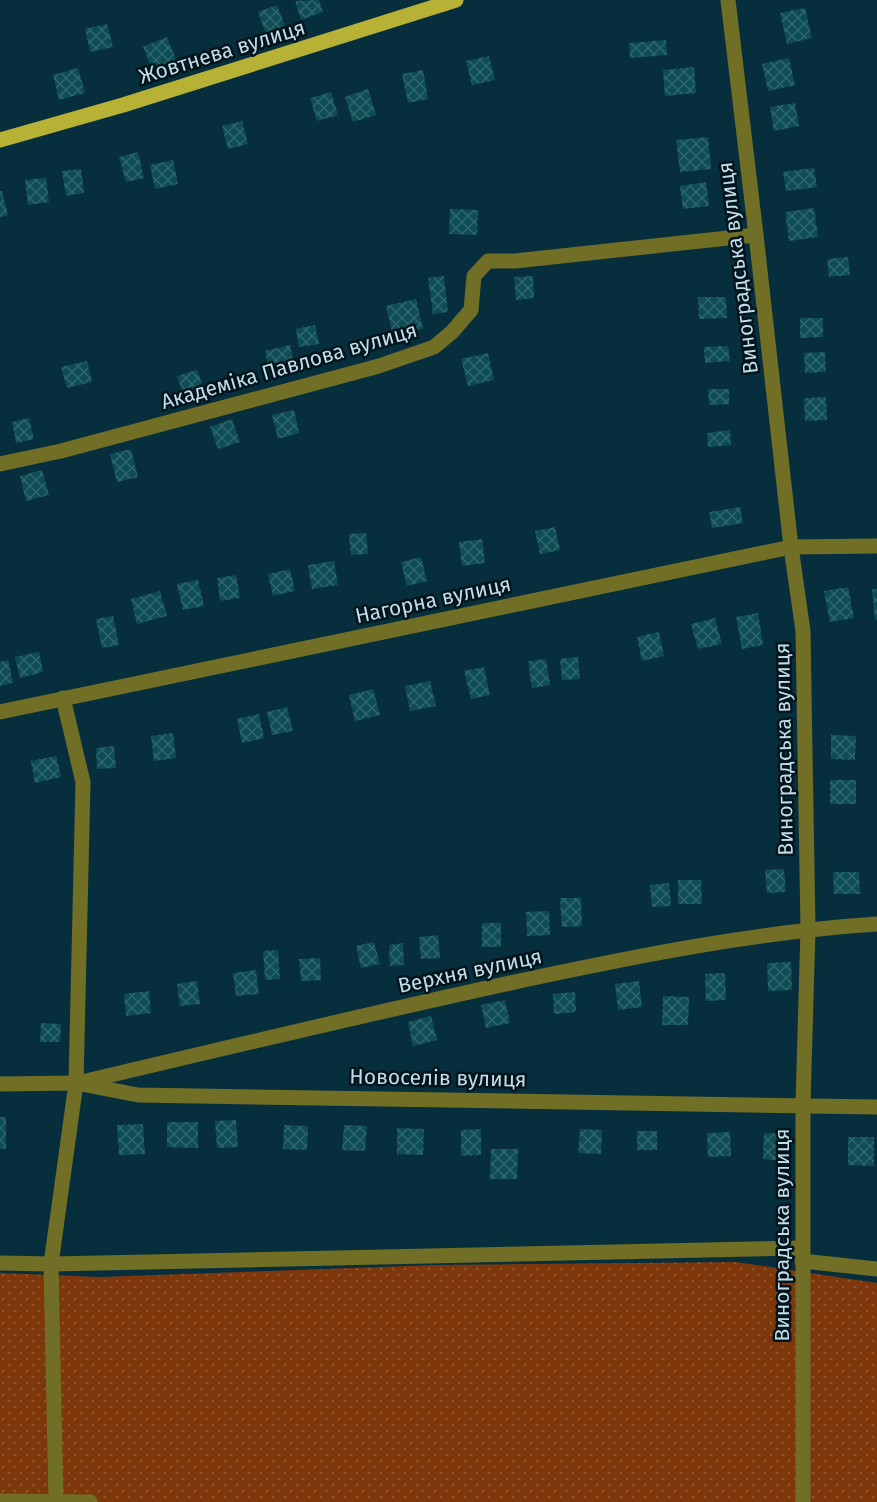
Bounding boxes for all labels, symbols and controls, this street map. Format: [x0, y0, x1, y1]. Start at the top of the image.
street label: Жовтнева вулиця [136, 14, 308, 90]
street label: Виноградська вулиця [712, 161, 764, 375]
street label: Академіка Павлова вулиця [158, 317, 420, 415]
street label: Нагорна вулиця [353, 571, 513, 629]
street label: Виноградська вулиця [769, 642, 799, 856]
street label: Верхня вулиця [396, 943, 544, 999]
street label: Новоселів вулиця [349, 1063, 527, 1093]
street label: Виноградська вулиця [769, 1128, 795, 1342]

